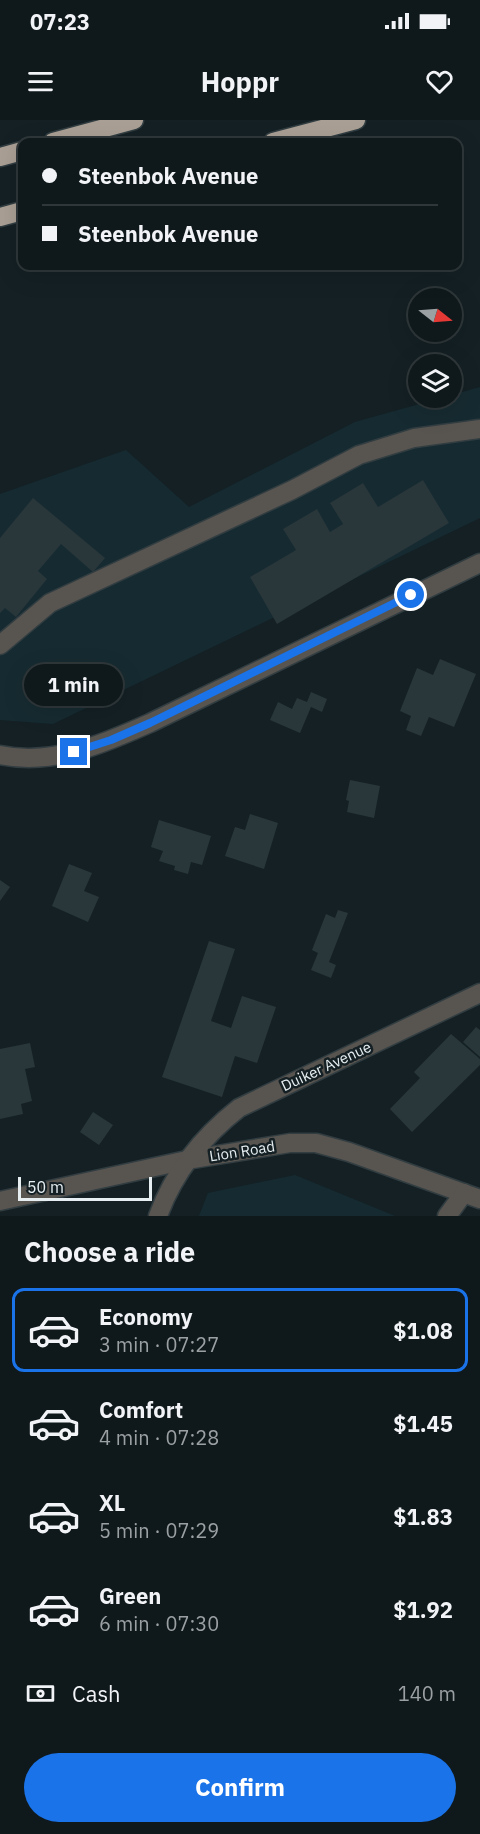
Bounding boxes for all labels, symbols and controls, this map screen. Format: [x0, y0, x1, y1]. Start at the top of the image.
text: 07:23 [30, 7, 90, 36]
text: Hoppr [201, 64, 279, 99]
icon: menu [24, 65, 57, 98]
icon: heart [423, 65, 456, 98]
text: Steenbok Avenue [78, 161, 259, 190]
text: Steenbok Avenue [78, 219, 259, 248]
north arrow [408, 288, 462, 342]
map controls [408, 288, 462, 408]
button: layers [408, 354, 462, 408]
route start [397, 581, 424, 608]
callout: 1 min [25, 665, 124, 707]
text: 1 min [47, 671, 100, 698]
route end [60, 738, 87, 765]
street label: Duiker Avenue [278, 1037, 374, 1095]
street label: Lion Road [208, 1136, 276, 1166]
scale bar [18, 1174, 152, 1202]
text: 50 m [27, 1177, 64, 1197]
text: Choose a ride [24, 1234, 195, 1269]
text: Economy [99, 1302, 193, 1331]
icon: car [27, 1303, 81, 1357]
text: $1.08 [393, 1316, 453, 1345]
text: 3 min · 07:27 [99, 1331, 219, 1358]
text: Comfort [99, 1395, 183, 1424]
icon: car [27, 1396, 81, 1450]
text: $1.45 [393, 1409, 453, 1438]
text: 4 min · 07:28 [99, 1424, 219, 1451]
text: XL [99, 1488, 125, 1517]
icon: car [27, 1489, 81, 1543]
text: $1.83 [393, 1502, 453, 1531]
text: 5 min · 07:29 [99, 1517, 219, 1544]
text: Green [99, 1581, 161, 1610]
icon: car [27, 1582, 81, 1636]
text: $1.92 [393, 1595, 453, 1624]
text: 6 min · 07:30 [99, 1610, 219, 1637]
icon: cash [24, 1677, 57, 1710]
text: Cash [72, 1679, 121, 1708]
text: 140 m [398, 1680, 456, 1707]
button: Confirm [24, 1753, 456, 1822]

